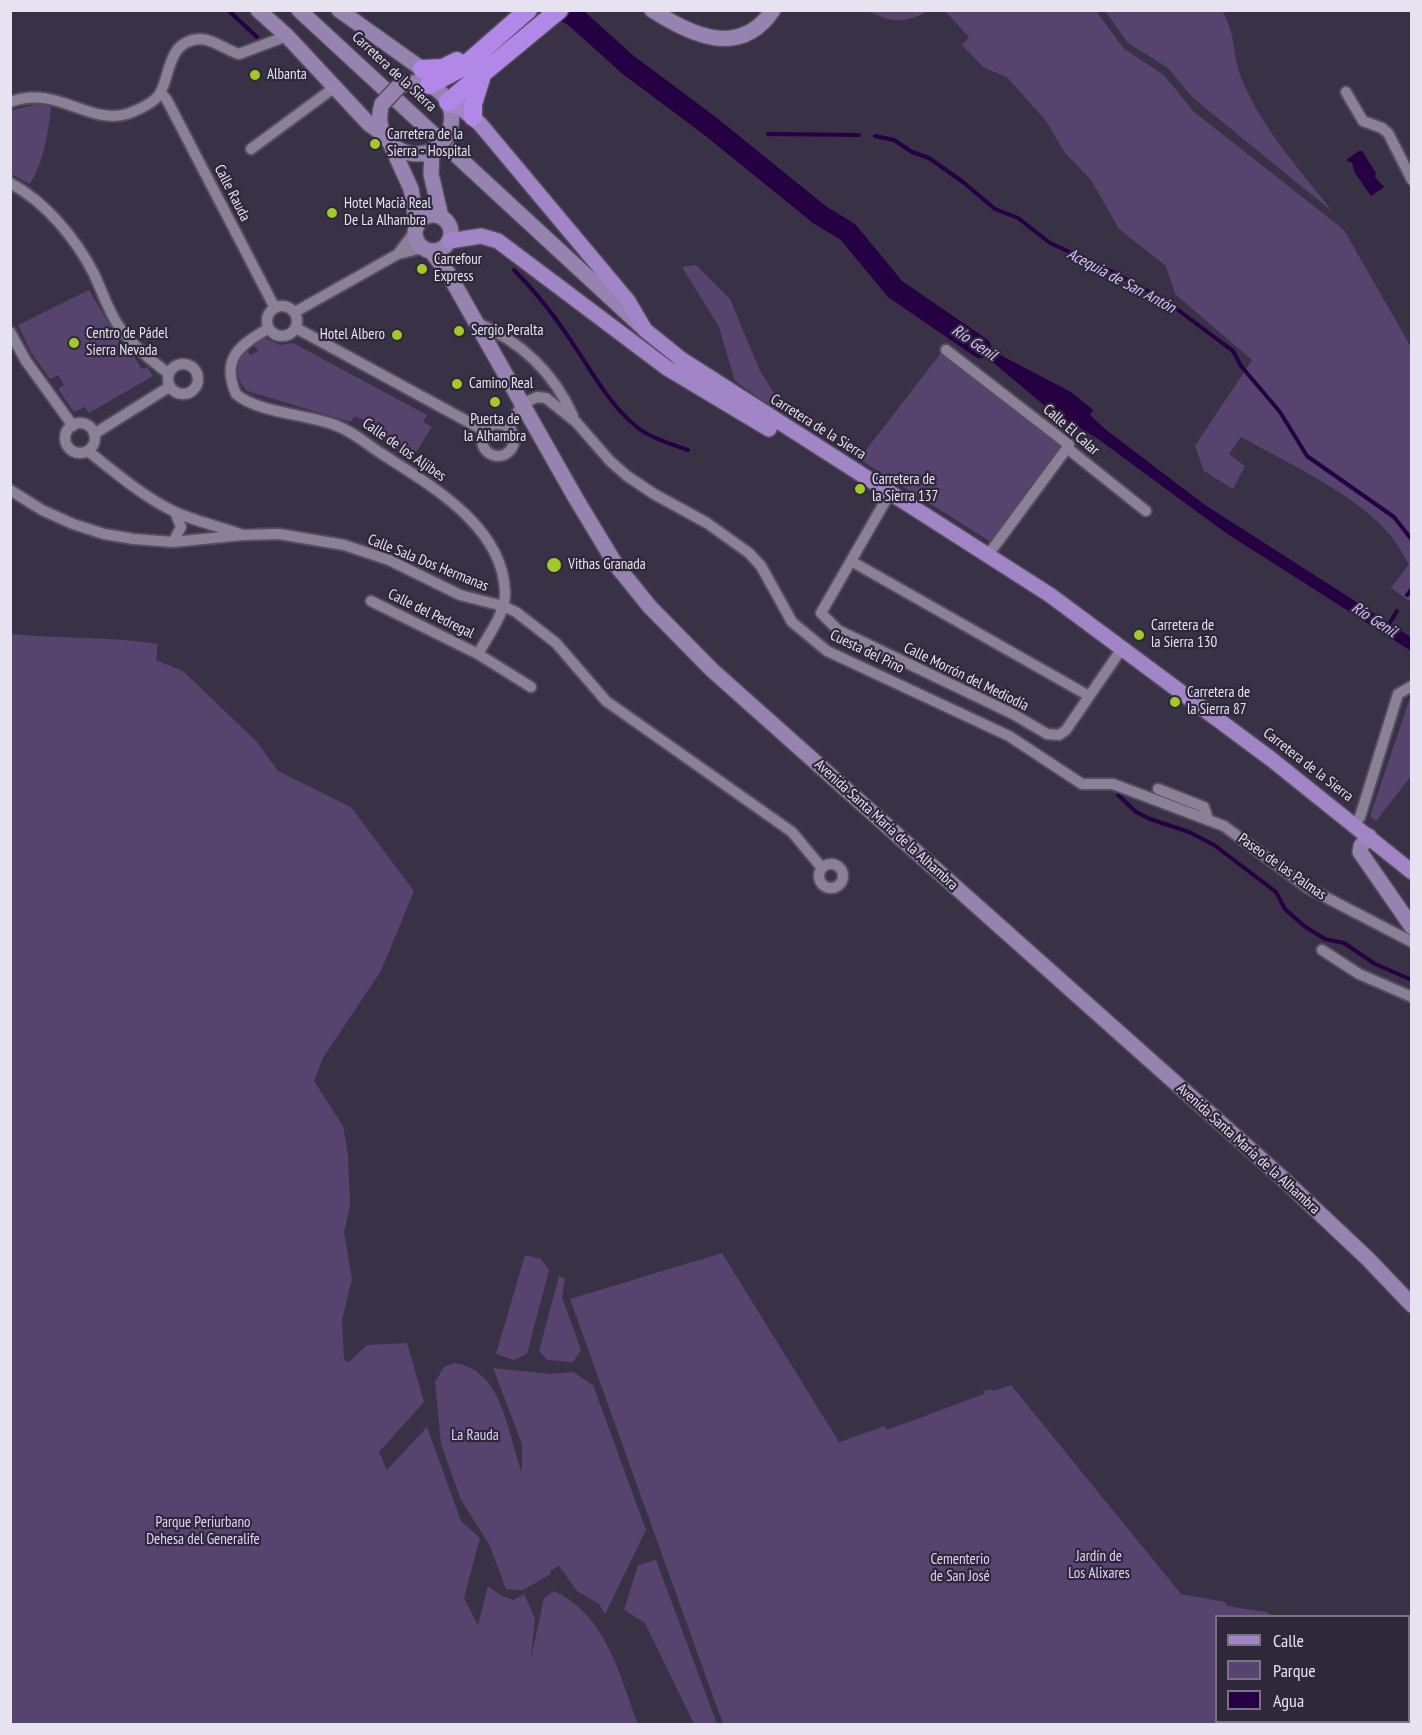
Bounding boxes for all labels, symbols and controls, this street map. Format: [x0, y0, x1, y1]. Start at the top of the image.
street label: Carretera de la Sierra [348, 28, 440, 116]
place label: Albanta [267, 66, 307, 84]
marker: Albanta [248, 68, 262, 82]
place label: Carretera de la Sierra - Hospital [387, 126, 471, 161]
marker: Carretera de la Sierra - Hospital [368, 137, 382, 151]
street label: Calle Rauda [210, 162, 254, 224]
place label: Hotel Macià Real De La Alhambra [344, 195, 431, 230]
marker: Hotel Macià Real De La Alhambra [325, 206, 339, 220]
water label: Acequia de San Antón [1064, 244, 1178, 318]
place label: Carrefour Express [434, 251, 482, 286]
marker: Carrefour Express [415, 262, 429, 276]
water label: Río Genil [948, 321, 1000, 365]
place label: Sergio Peralta [471, 322, 543, 340]
marker: Sergio Peralta [452, 324, 466, 338]
place label: Centro de Pádel Sierra Nevada [86, 325, 168, 360]
place label: Hotel Albero [320, 326, 385, 344]
marker: Hotel Albero [390, 328, 404, 342]
marker: Centro de Pádel Sierra Nevada [67, 336, 81, 350]
place label: Camino Real [469, 375, 533, 393]
marker: Camino Real [450, 377, 464, 391]
street label: Carretera de la Sierra [767, 390, 869, 464]
marker: Puerta de la Alhambra [488, 395, 502, 409]
street label: Calle El Calar [1039, 401, 1103, 459]
place label: Puerta de la Alhambra [464, 411, 526, 446]
street label: Calle de los Aljibes [359, 415, 449, 485]
place label: Carretera de la Sierra 137 [872, 471, 938, 506]
marker: Carretera de la Sierra 137 [853, 482, 867, 496]
street label: Calle Sala Dos Hermanas [365, 531, 491, 595]
marker: Vithas Granada [545, 556, 563, 574]
place label: Vithas Granada [568, 556, 646, 574]
street label: Calle del Pedregal [385, 585, 477, 643]
water label: Río Genil [1348, 598, 1400, 642]
place label: Carretera de la Sierra 130 [1151, 617, 1217, 652]
street label: Cuesta del Pino [827, 626, 907, 678]
marker: Carretera de la Sierra 130 [1132, 628, 1146, 642]
street label: Calle Morrón del Mediodía [901, 639, 1031, 715]
place label: Carretera de la Sierra 87 [1187, 684, 1250, 719]
marker: Carretera de la Sierra 87 [1168, 695, 1182, 709]
street label: Carretera de la Sierra [1259, 724, 1357, 806]
street label: Avenida Santa María de la Alhambra [811, 756, 961, 894]
street label: Paseo de las Palmas [1234, 830, 1330, 904]
street label: Avenida Santa María de la Alhambra [1173, 1080, 1323, 1218]
park label: La Rauda [451, 1427, 499, 1445]
park label: Parque Periurbano Dehesa del Generalife [146, 1514, 260, 1549]
park label: Jardín de Los Alixares [1068, 1548, 1130, 1583]
park label: Cementerio de San José [930, 1551, 990, 1586]
legend [1215, 1615, 1410, 1723]
text: Calle [1273, 1629, 1304, 1652]
text: Parque [1273, 1659, 1316, 1682]
text: Agua [1273, 1689, 1304, 1712]

